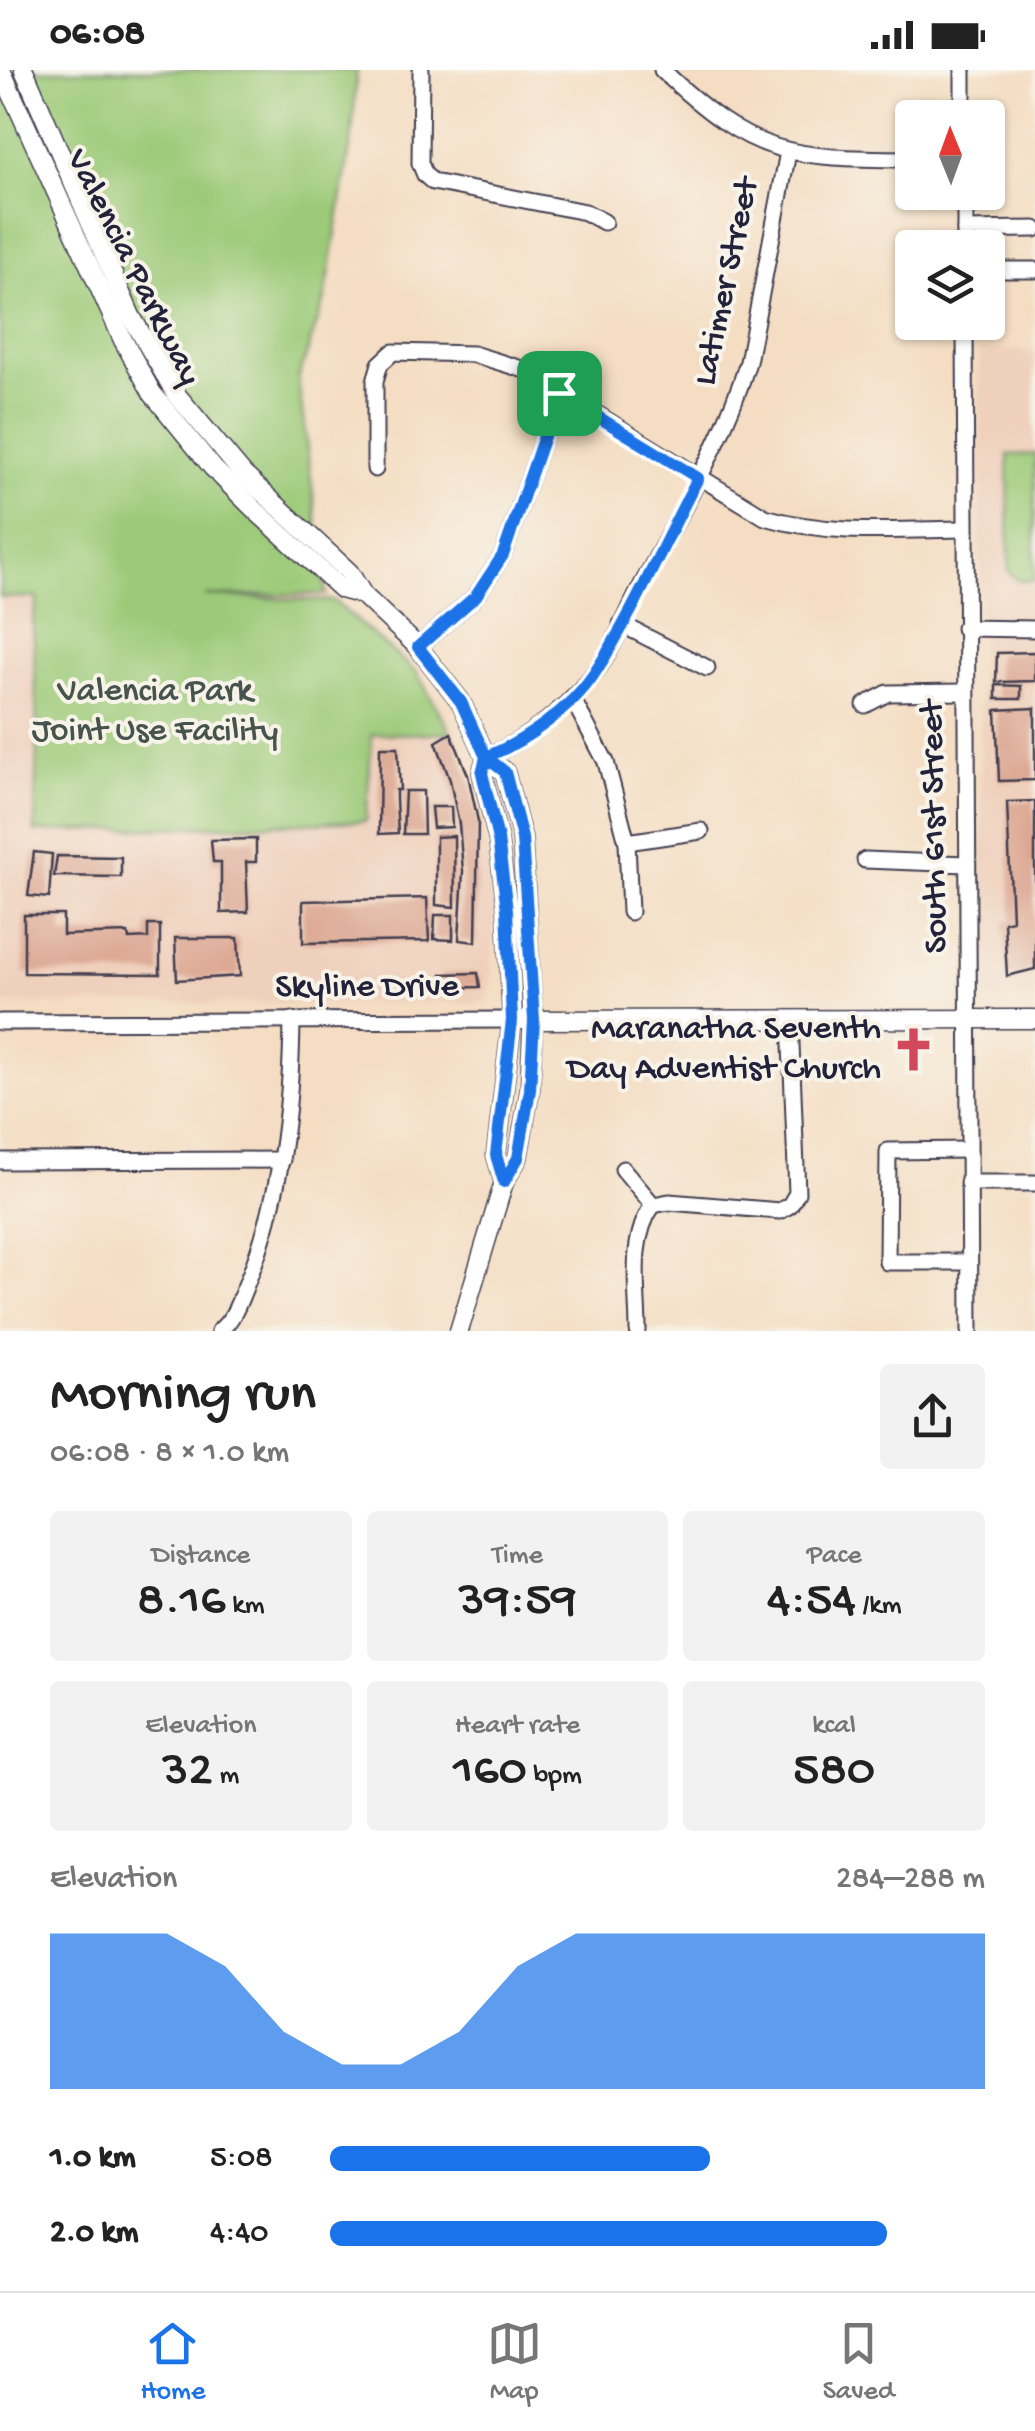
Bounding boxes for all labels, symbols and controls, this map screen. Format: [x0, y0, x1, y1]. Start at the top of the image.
text: 06:08 [50, 13, 145, 57]
north arrow [895, 100, 1005, 210]
map controls [895, 100, 1005, 340]
street label: Valencia Parkway [54, 142, 209, 393]
street label: Latimer Street [686, 172, 771, 389]
button: layers [895, 230, 1005, 340]
pin [517, 351, 602, 436]
icon: arrive [532, 366, 587, 421]
park label: Valencia Park Joint Use Facility [32, 672, 278, 753]
street label: South 61st Street [913, 698, 959, 954]
street label: Skyline Drive [275, 968, 460, 1009]
place label: Maranatha Seventh Day Adventist Church [565, 1010, 881, 1091]
church icon: Maranatha Seventh Day Adventist Church [890, 1026, 938, 1074]
button: share [880, 1364, 985, 1469]
text: Morning run [50, 1365, 316, 1429]
text: 06:08 · 8 × 1.0 km [50, 1435, 289, 1473]
text: Distance [151, 1540, 250, 1573]
text: Time [492, 1540, 543, 1573]
text: Pace [807, 1540, 862, 1573]
text: 8.16 [137, 1573, 226, 1632]
text: 39:59 [458, 1573, 577, 1632]
text: 4:54 [767, 1573, 856, 1632]
text: km [226, 1590, 265, 1623]
text: /km [856, 1590, 902, 1623]
text: Elevation [145, 1710, 256, 1743]
text: Heart rate [455, 1710, 580, 1743]
text: kcal [812, 1710, 856, 1743]
text: 32 [162, 1743, 213, 1802]
text: 160 [453, 1743, 527, 1802]
text: 580 [793, 1743, 875, 1802]
text: m [213, 1760, 239, 1793]
text: bpm [527, 1760, 582, 1793]
text: Elevation [50, 1861, 177, 1899]
text: 284–288 m [836, 1861, 985, 1899]
text: 1.0 km [50, 2140, 136, 2178]
text: 5:08 [210, 2140, 273, 2178]
text: 2.0 km [50, 2215, 138, 2253]
text: 4:40 [210, 2215, 269, 2253]
tab: Home [141, 2316, 205, 2409]
tab: Map [487, 2316, 542, 2409]
tab: Saved [823, 2316, 894, 2409]

